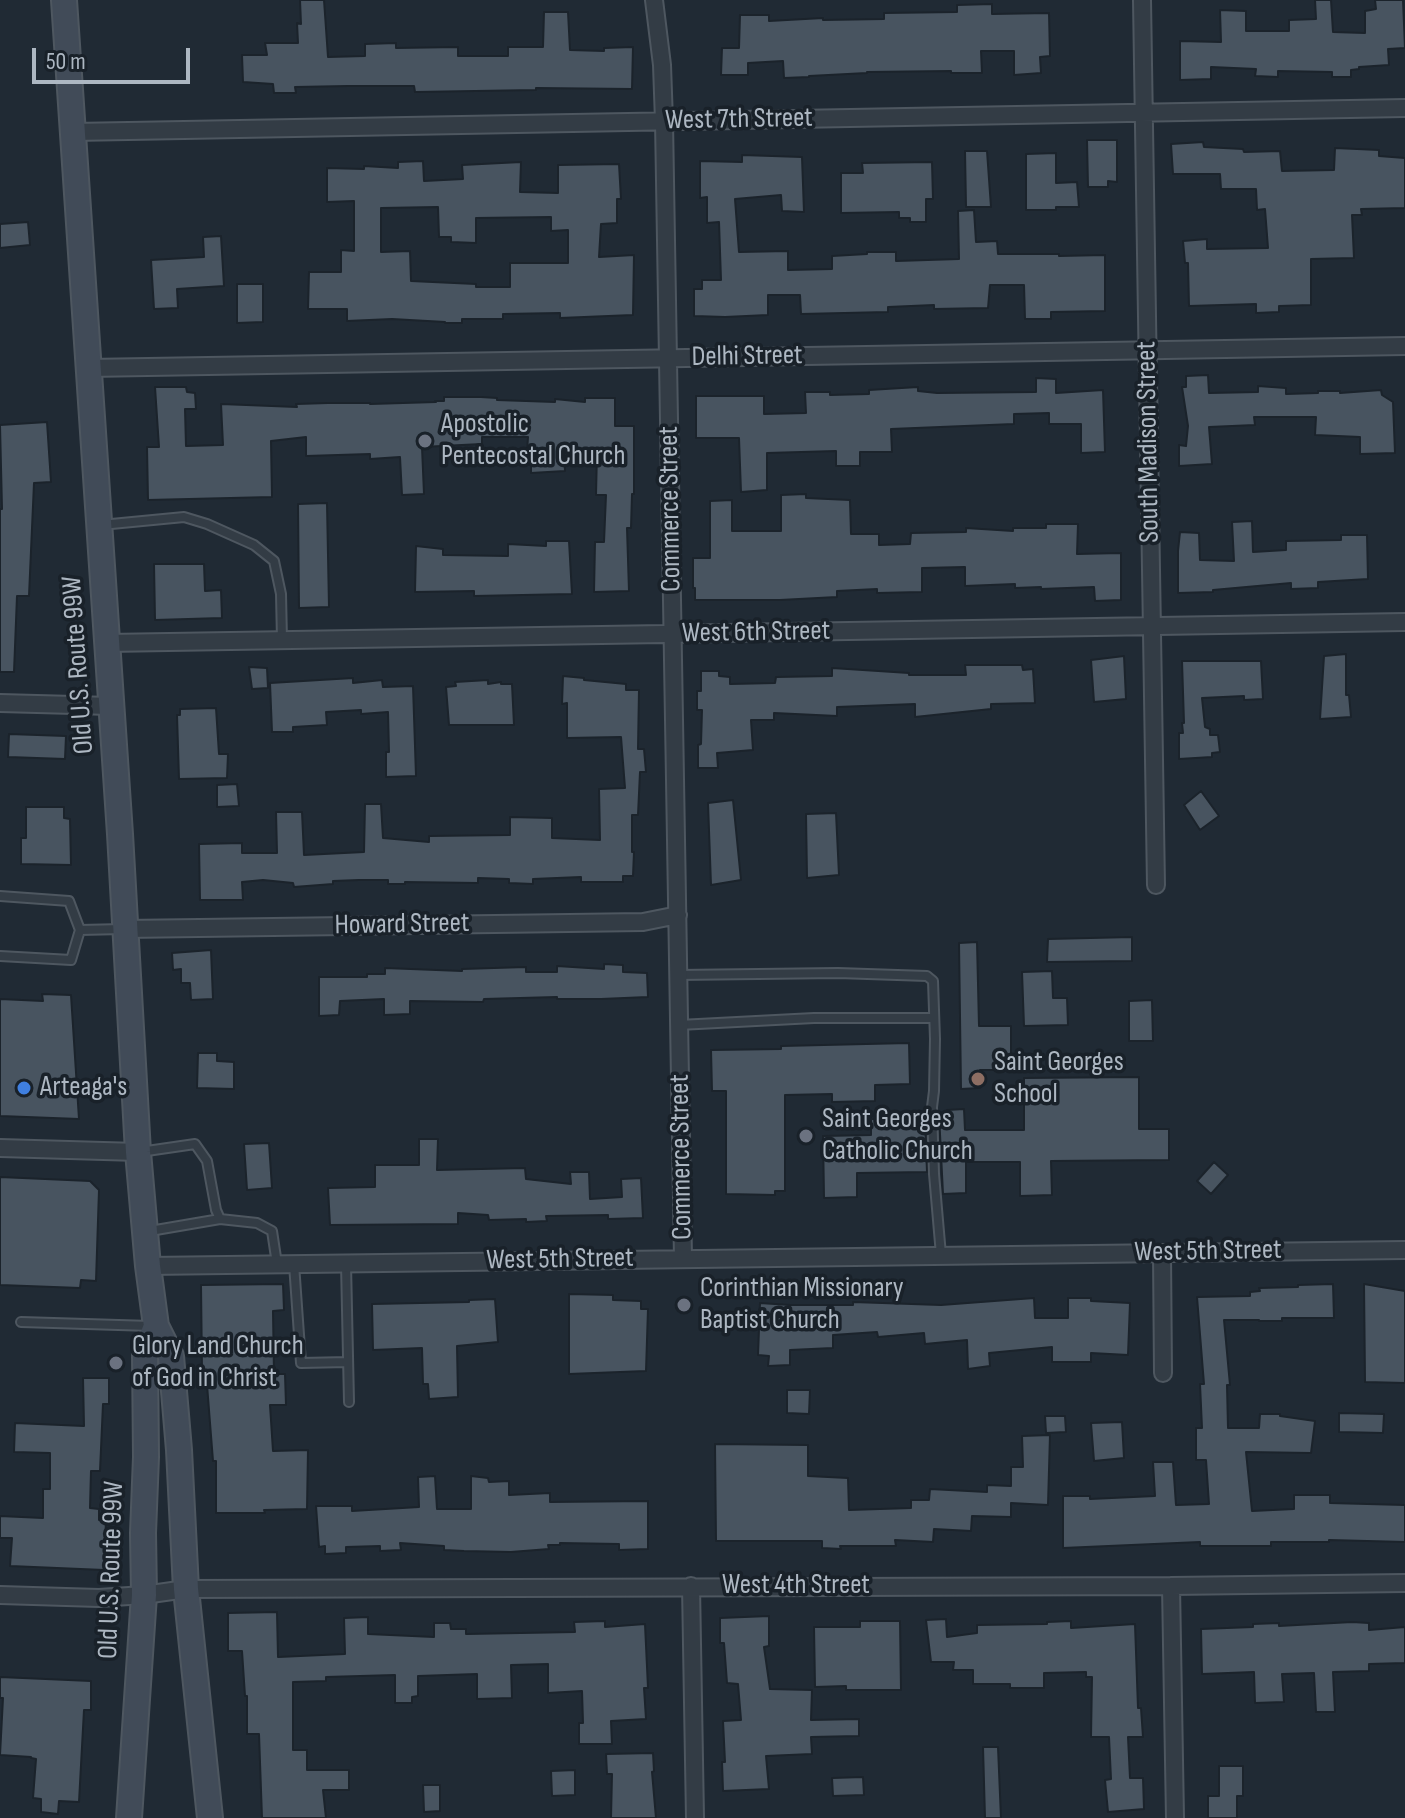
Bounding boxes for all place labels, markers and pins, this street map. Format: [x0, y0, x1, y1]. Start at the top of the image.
place label: Apostolic Pentecostal Church [441, 408, 625, 474]
marker: Apostolic Pentecostal Church [416, 432, 434, 450]
place label: Saint Georges School [994, 1046, 1124, 1112]
marker: Saint Georges School [969, 1070, 987, 1088]
place label: Arteaga's [40, 1071, 127, 1105]
marker: Arteaga's [15, 1079, 33, 1097]
place label: Saint Georges Catholic Church [822, 1103, 973, 1169]
marker: Saint Georges Catholic Church [797, 1127, 815, 1145]
place label: Corinthian Missionary Baptist Church [700, 1272, 904, 1338]
marker: Corinthian Missionary Baptist Church [675, 1296, 693, 1314]
place label: Glory Land Church of God in Christ [132, 1330, 304, 1396]
marker: Glory Land Church of God in Christ [107, 1354, 125, 1372]

